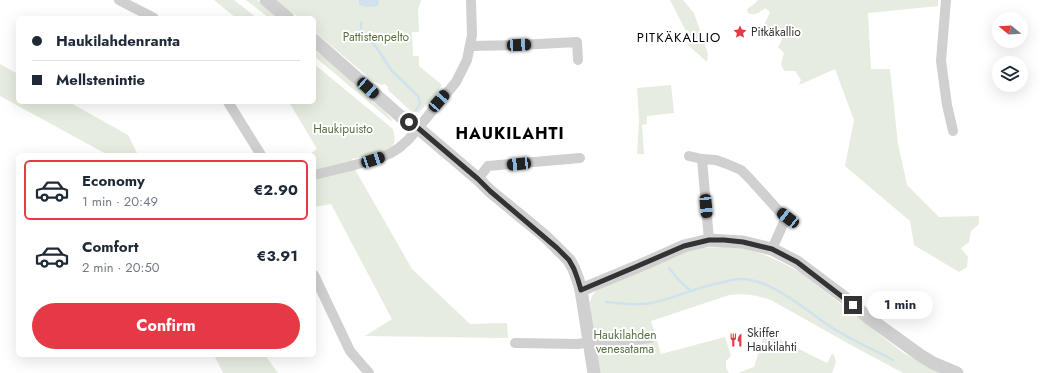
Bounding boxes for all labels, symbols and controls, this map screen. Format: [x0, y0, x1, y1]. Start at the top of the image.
north arrow [992, 12, 1028, 48]
map controls [992, 12, 1028, 92]
place label: Pitkäkallio [751, 23, 801, 41]
place icon: Pitkäkallio [732, 24, 748, 40]
park label: Pattistenpelto [343, 28, 410, 46]
district label: PITKÄKALLIO [637, 28, 721, 47]
text: Haukilahdenranta [56, 30, 180, 52]
car [507, 38, 531, 52]
button: layers [992, 56, 1028, 92]
text: Mellstenintie [56, 69, 145, 91]
car [355, 76, 381, 100]
car [427, 88, 451, 114]
route start [400, 113, 418, 131]
park label: Haukipuisto [313, 120, 373, 138]
district label: HAUKILAHTI [455, 122, 565, 145]
car [360, 151, 386, 169]
car [506, 157, 532, 171]
text: Economy [82, 170, 145, 192]
icon: car [34, 172, 70, 208]
text: €2.90 [254, 179, 298, 201]
text: 1 min · 20:49 [82, 192, 158, 211]
car [699, 194, 713, 218]
car [775, 206, 801, 230]
text: Comfort [82, 236, 139, 258]
icon: car [34, 238, 70, 274]
text: €3.91 [257, 245, 298, 267]
text: 2 min · 20:50 [82, 258, 160, 277]
callout: 1 min [867, 291, 933, 319]
text: 1 min [884, 295, 916, 314]
route end [844, 296, 862, 314]
button: Confirm [32, 303, 300, 349]
place label: Skiffer Haukilahti [747, 324, 797, 356]
park label: Haukilahden venesatama [593, 326, 657, 358]
restaurant icon: Skiffer Haukilahti [728, 332, 744, 348]

